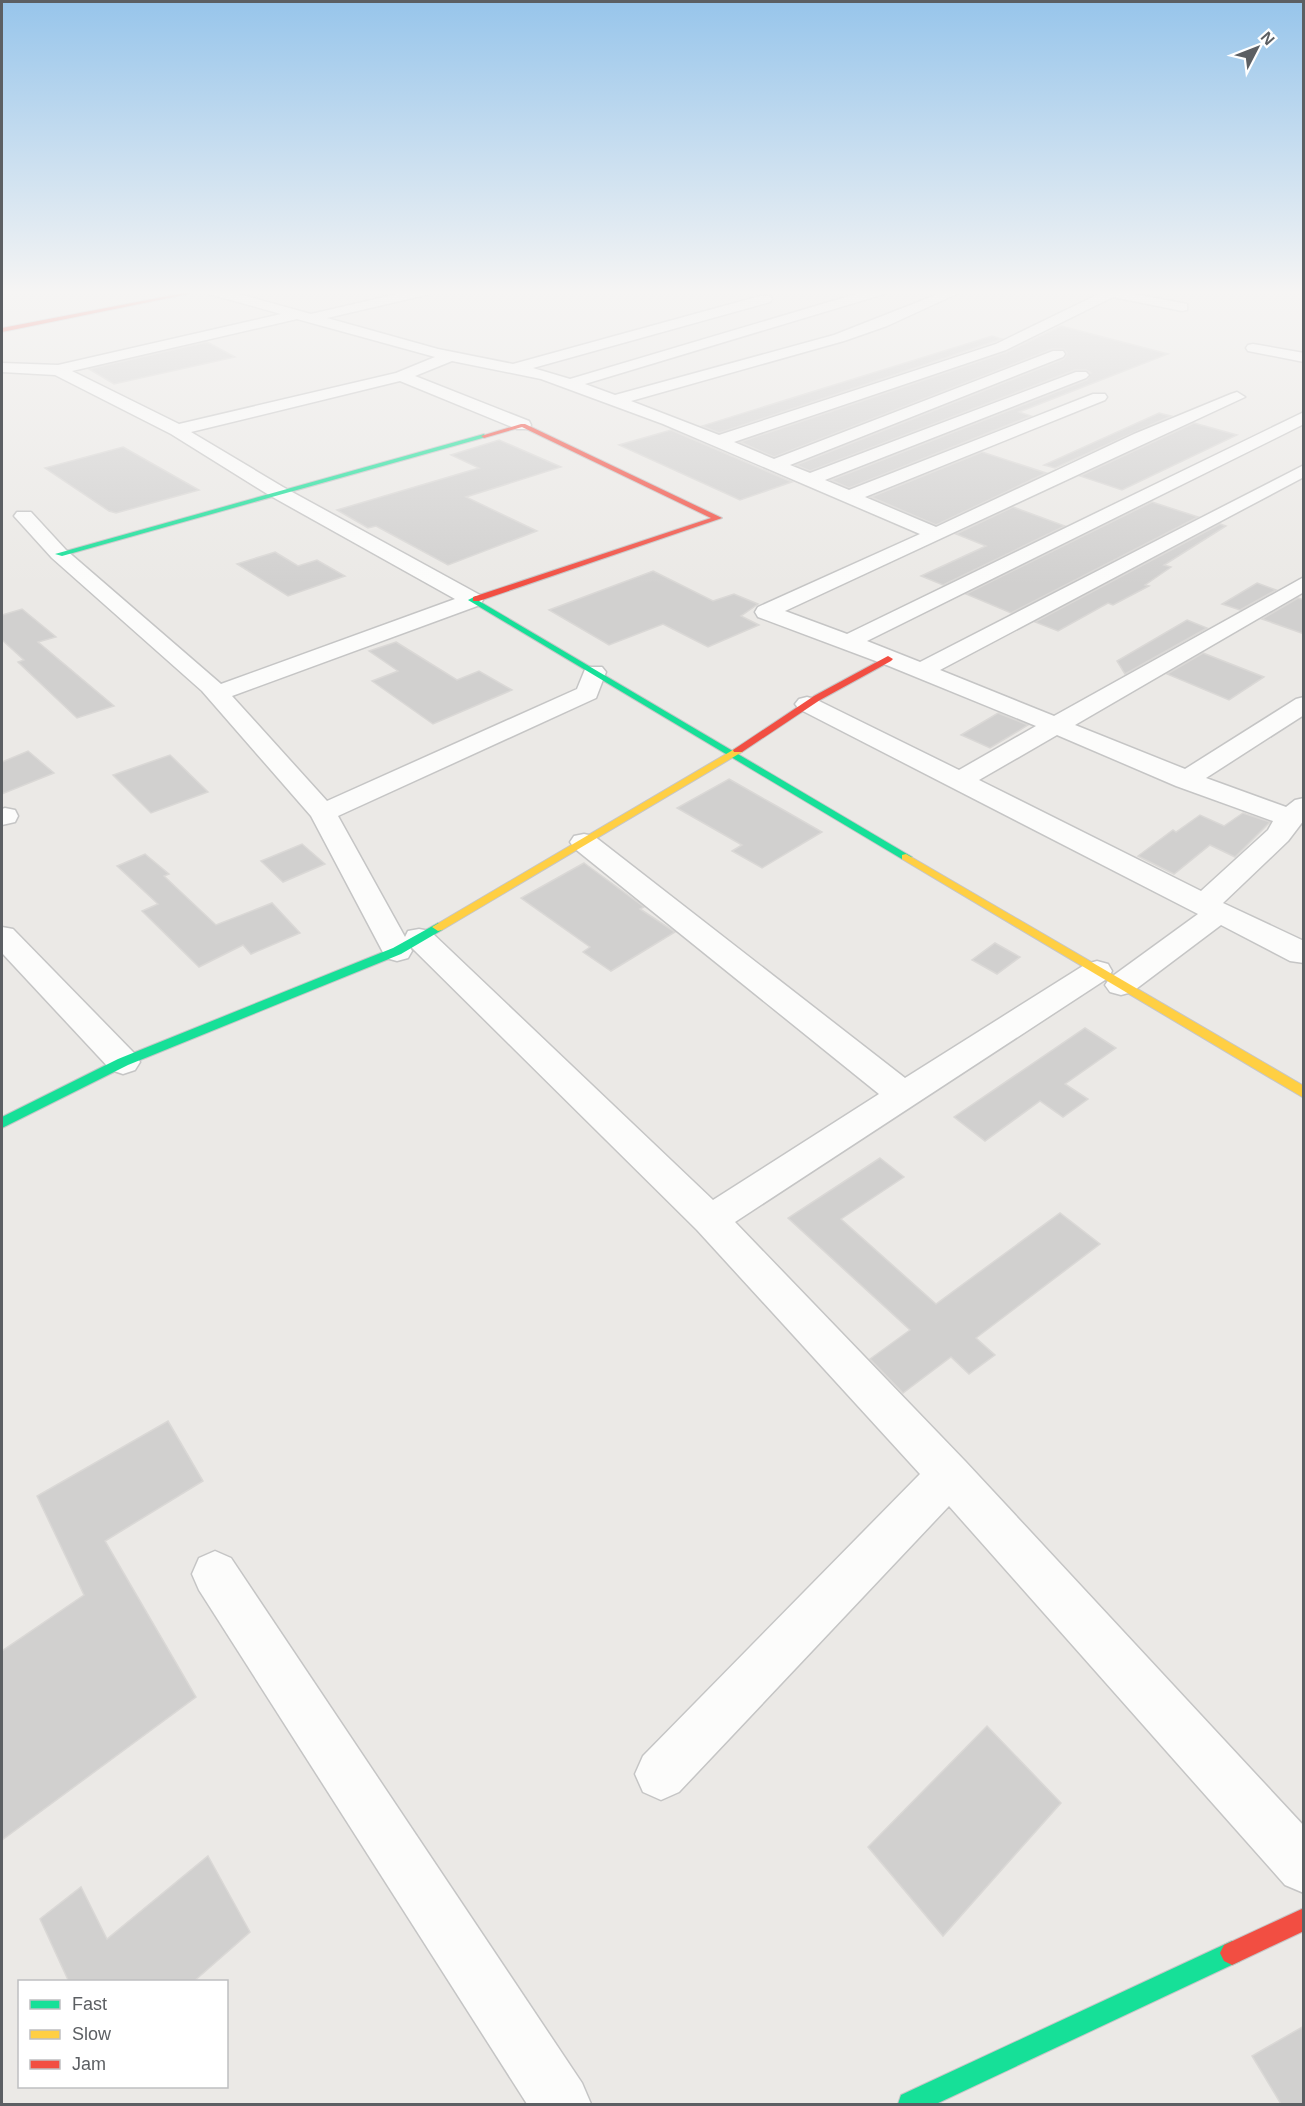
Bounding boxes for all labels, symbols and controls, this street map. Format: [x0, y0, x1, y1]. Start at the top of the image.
north arrow [1227, 18, 1287, 78]
text: N [1258, 28, 1278, 48]
legend [18, 1980, 228, 2088]
text: Fast [72, 1994, 107, 2014]
text: Slow [72, 2024, 112, 2044]
text: Jam [72, 2054, 106, 2074]

